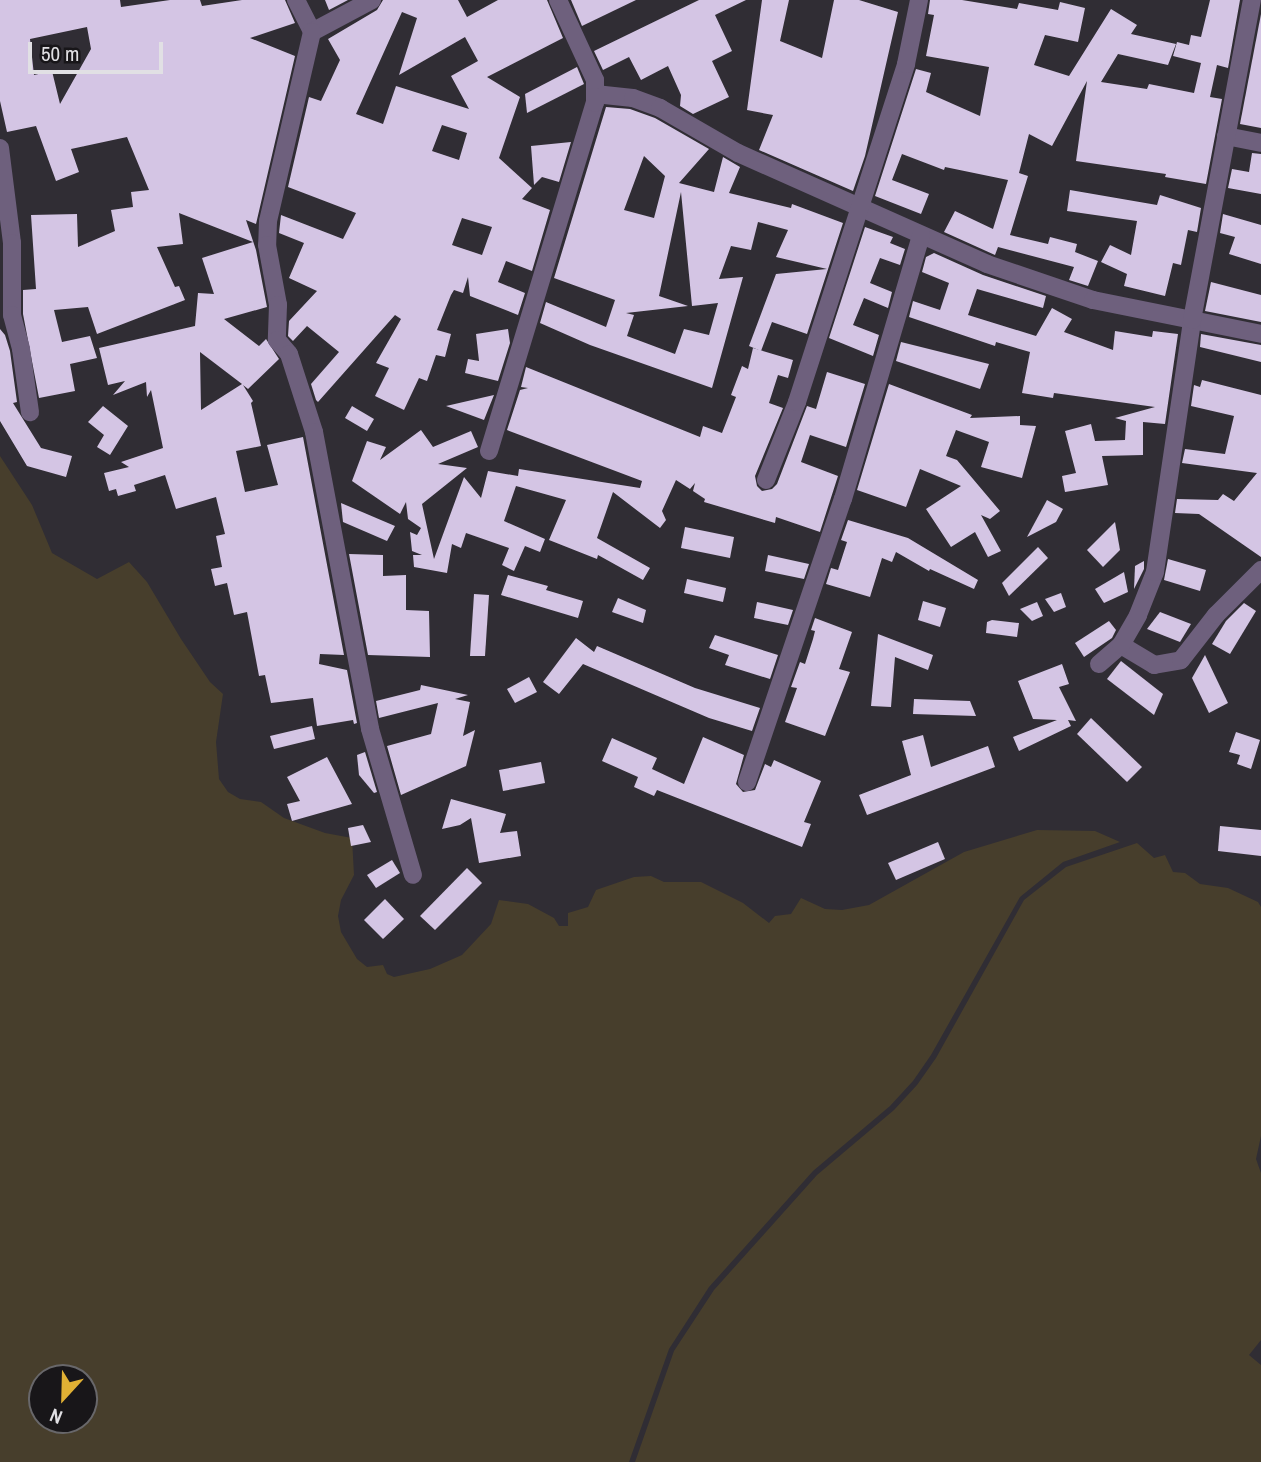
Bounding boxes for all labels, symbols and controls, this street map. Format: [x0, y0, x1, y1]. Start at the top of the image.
scale bar [32, 28, 166, 72]
text: 50 m [41, 39, 79, 68]
north arrow [28, 1364, 98, 1434]
text: N [46, 1402, 66, 1431]

